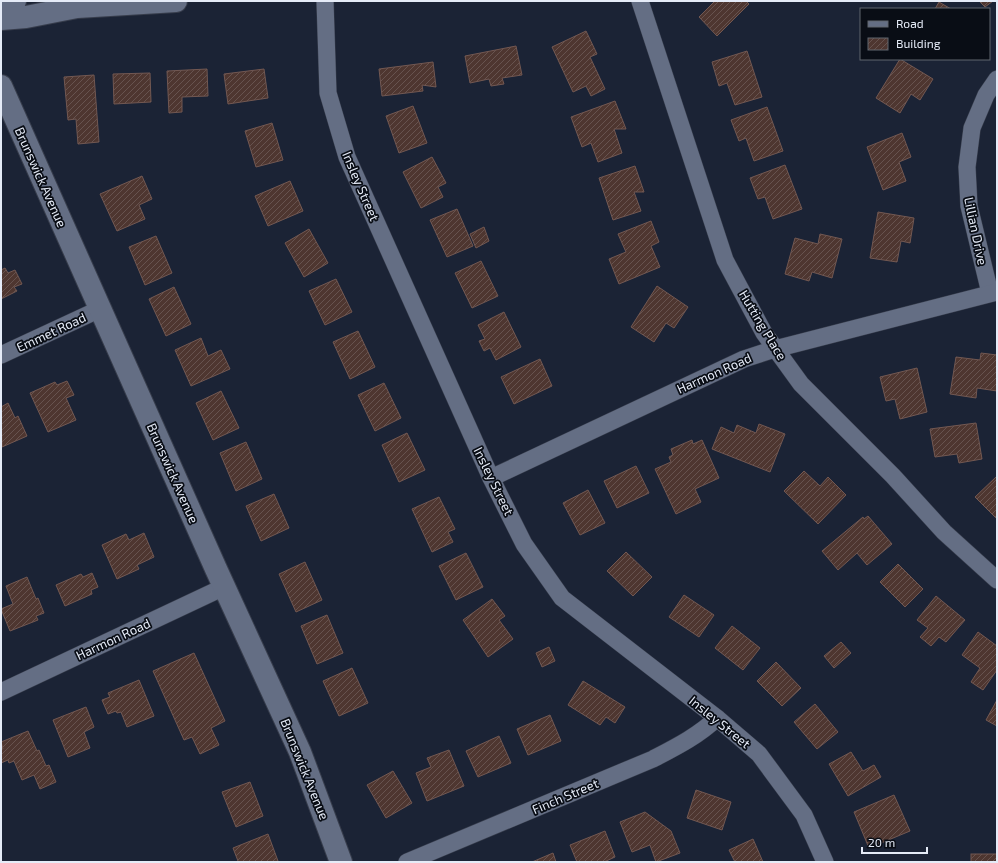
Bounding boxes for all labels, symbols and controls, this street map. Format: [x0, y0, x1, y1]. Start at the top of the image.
legend [860, 8, 990, 60]
text: Road [896, 16, 924, 30]
text: Building [896, 36, 941, 50]
street label: Brunswick Avenue [12, 125, 70, 229]
street label: Insley Street [339, 149, 383, 223]
street label: Lillian Drive [961, 195, 991, 267]
street label: Hutting Place [736, 287, 790, 363]
street label: Emmet Road [14, 309, 88, 355]
street label: Harmon Road [674, 349, 754, 397]
street label: Brunswick Avenue [144, 421, 202, 525]
street label: Insley Street [471, 444, 517, 518]
street label: Harmon Road [73, 615, 153, 663]
street label: Insley Street [686, 693, 754, 752]
street label: Brunswick Avenue [277, 716, 333, 822]
street label: Finch Street [529, 775, 601, 817]
scale bar [862, 829, 927, 855]
text: 20 m [868, 835, 895, 849]

